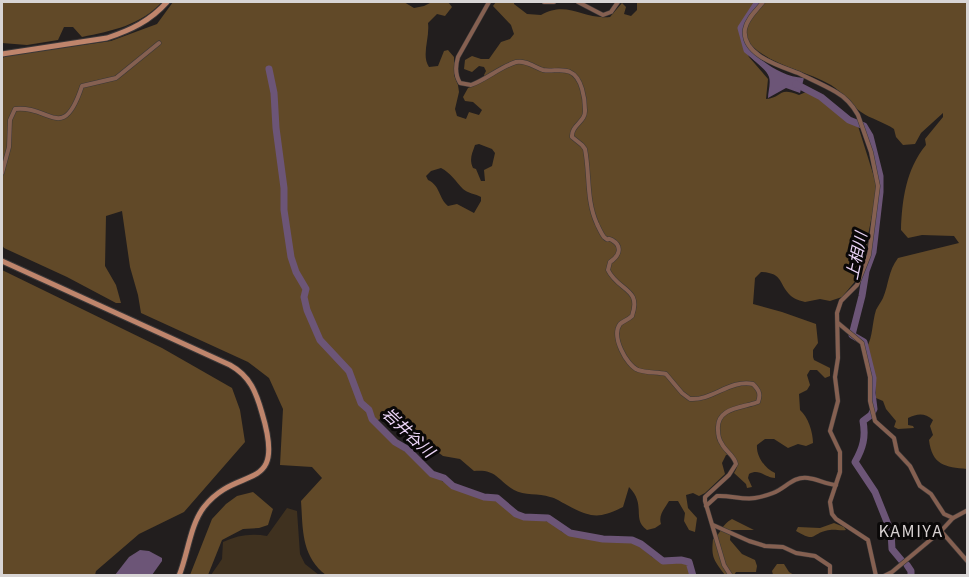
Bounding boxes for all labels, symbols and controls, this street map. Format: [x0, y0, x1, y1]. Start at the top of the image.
water label: 上相川 [841, 228, 873, 282]
water label: 岩井谷川 [377, 403, 440, 464]
district label: KAMIYA [879, 519, 943, 544]

